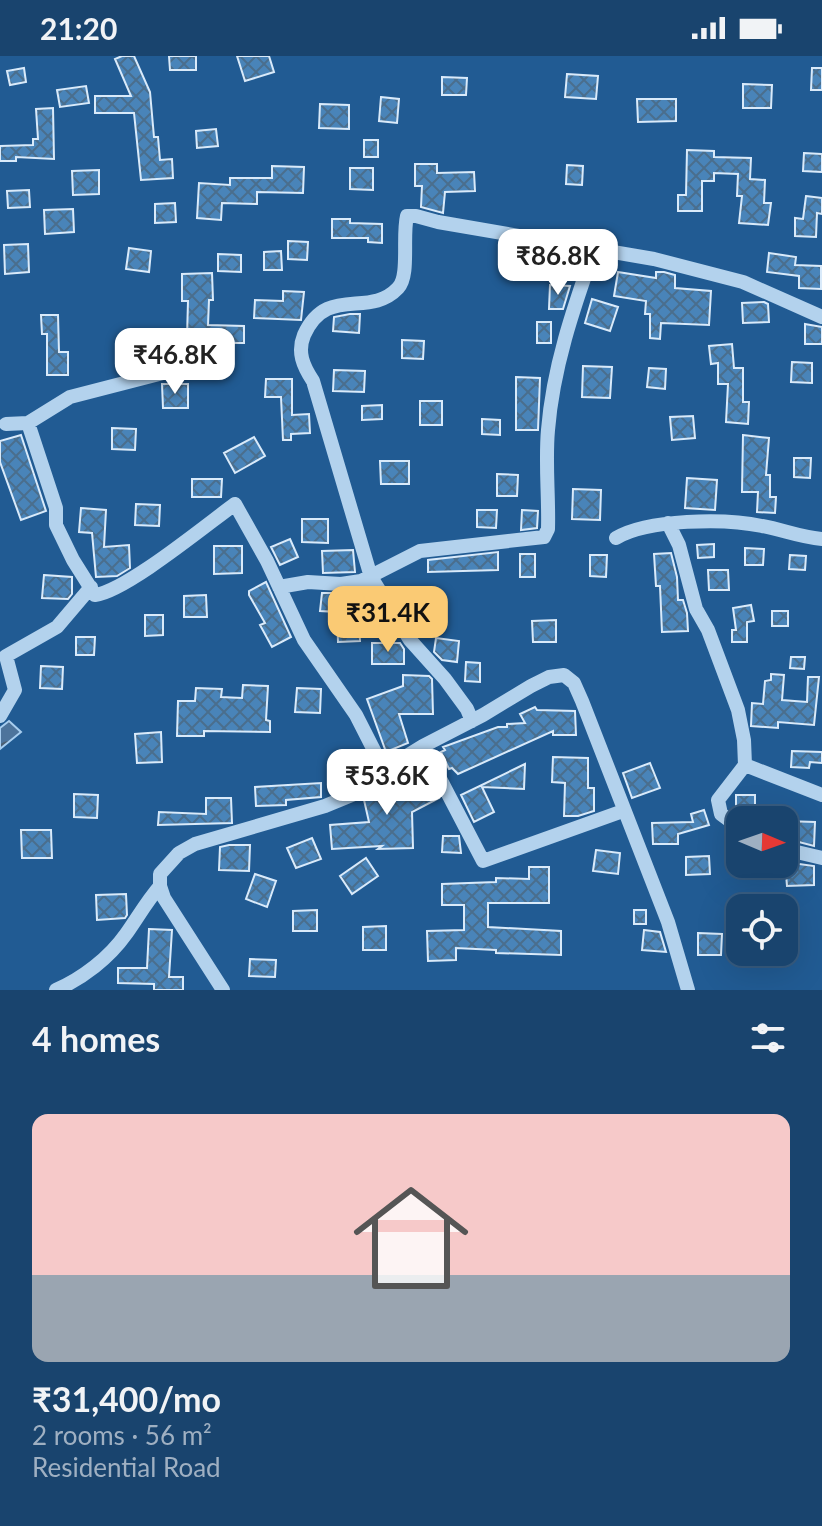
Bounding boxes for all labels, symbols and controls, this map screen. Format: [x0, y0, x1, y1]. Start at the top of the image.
text: 21:20 [40, 10, 117, 46]
pin: ₹86.8K [493, 229, 623, 297]
text: ₹86.8K [516, 239, 600, 271]
pin: ₹46.8K [110, 328, 240, 396]
text: ₹46.8K [133, 338, 217, 370]
pin: ₹31.4K [323, 586, 453, 654]
text: ₹31.4K [346, 596, 430, 628]
pin: ₹53.6K [322, 749, 452, 817]
text: ₹53.6K [345, 759, 429, 791]
north arrow [726, 806, 798, 878]
map controls [726, 806, 798, 966]
button: locate [726, 894, 798, 966]
icon: filters [746, 1016, 790, 1060]
text: 4 homes [32, 1018, 160, 1059]
icon: home [339, 1166, 483, 1310]
text: ₹31,400/mo [32, 1378, 221, 1419]
text: 2 rooms · 56 m² [32, 1419, 212, 1451]
text: Residential Road [32, 1451, 221, 1483]

